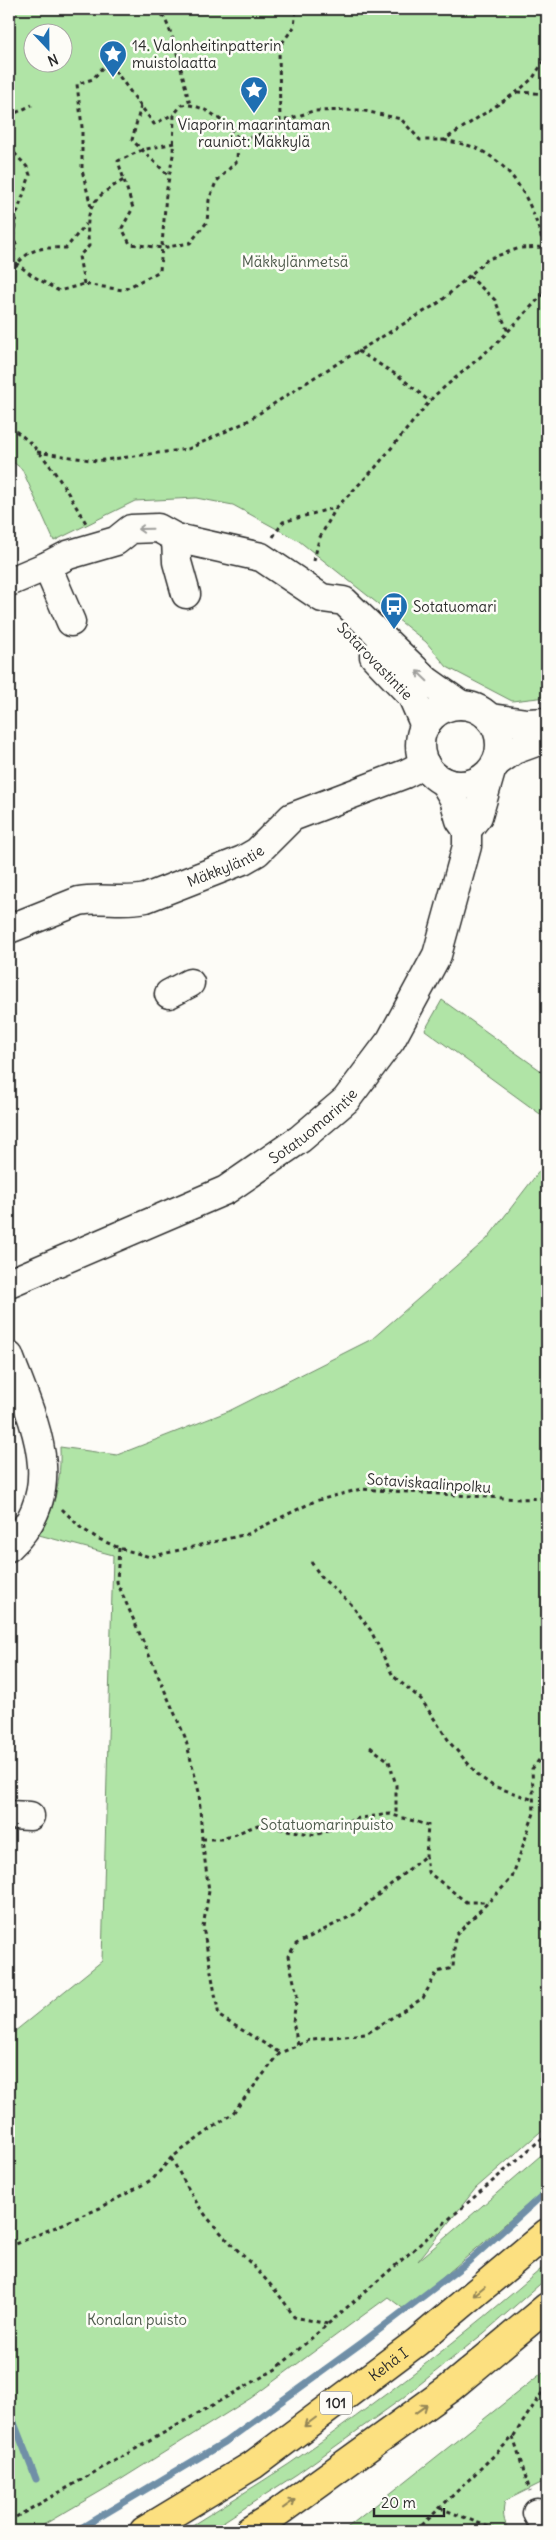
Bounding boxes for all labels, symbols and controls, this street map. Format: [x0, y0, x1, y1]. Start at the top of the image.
north arrow [22, 22, 72, 72]
place label: 14. Valonheitinpatterin muistolaatta [132, 36, 282, 72]
place icon: 14. Valonheitinpatterin muistolaatta [98, 39, 128, 78]
text: N [45, 50, 61, 70]
place icon: Viaporin maarintaman rauniot: Mäkkylä [239, 75, 269, 114]
place label: Viaporin maarintaman rauniot: Mäkkylä [178, 115, 330, 151]
park label: Mäkkylänmetsä [242, 252, 349, 271]
one-way arrow [138, 524, 154, 534]
bus stop icon: Sotatuomari [379, 591, 409, 630]
place label: Sotatuomari [413, 597, 497, 616]
street label: Sotarovastintie [333, 618, 417, 704]
one-way arrow [416, 670, 428, 682]
street label: Mäkkyläntie [184, 841, 268, 891]
street label: Sotatuomarintie [265, 1085, 361, 1167]
street label: Sotaviskaalinpolku [366, 1469, 492, 1497]
park label: Sotatuomarinpuisto [260, 1815, 394, 1834]
one-way arrow [473, 2285, 486, 2296]
park label: Konalan puisto [87, 2310, 187, 2329]
street label: Kehä I [364, 2343, 411, 2385]
road number: 101 [320, 2392, 352, 2414]
one-way arrow [414, 2404, 428, 2414]
one-way arrow [304, 2417, 317, 2428]
scale bar [374, 2485, 444, 2517]
text: 20 m [381, 2493, 416, 2512]
one-way arrow [282, 2499, 296, 2509]

